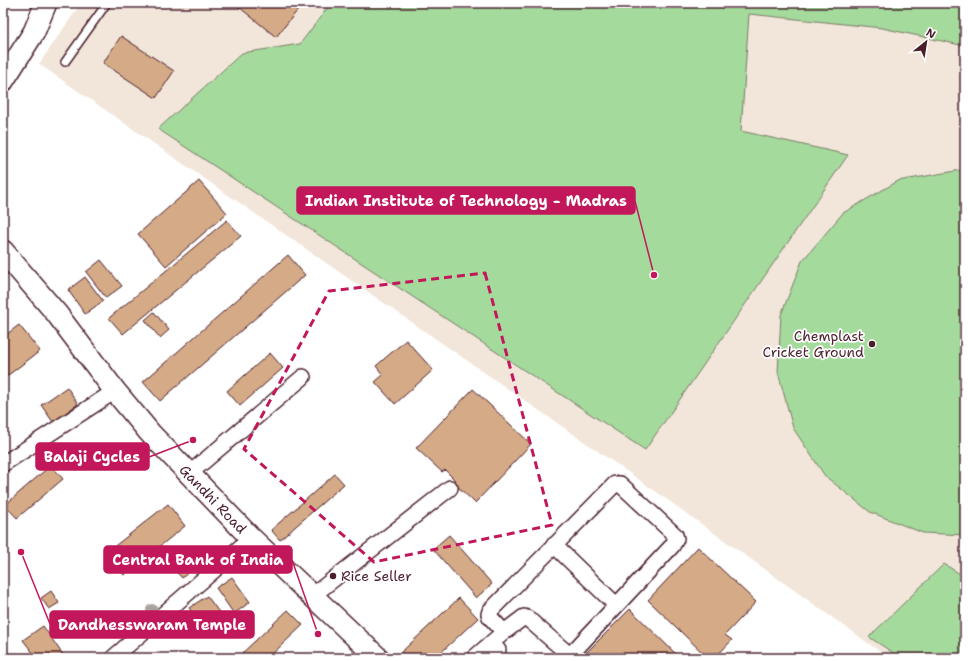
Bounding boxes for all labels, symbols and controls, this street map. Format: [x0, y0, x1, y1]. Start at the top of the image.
north arrow [906, 22, 946, 62]
text: N [923, 25, 939, 43]
callout: Indian Institute of Technology - Madras [297, 187, 635, 214]
text: Indian Institute of Technology - Madras [305, 191, 627, 211]
place label: Chemplast Cricket Ground [763, 327, 864, 361]
marker: Chemplast Cricket Ground [867, 339, 877, 349]
callout: Balaji Cycles [36, 443, 149, 470]
text: Balaji Cycles [44, 447, 140, 467]
street label: Gandhi Road [176, 461, 251, 537]
callout: Central Bank of India [104, 546, 292, 573]
text: Central Bank of India [112, 550, 284, 570]
place label: Rice Seller [341, 567, 412, 585]
marker: Rice Seller [328, 571, 338, 581]
callout: Dandhesswaram Temple [50, 611, 254, 638]
text: Dandhesswaram Temple [58, 615, 246, 635]

